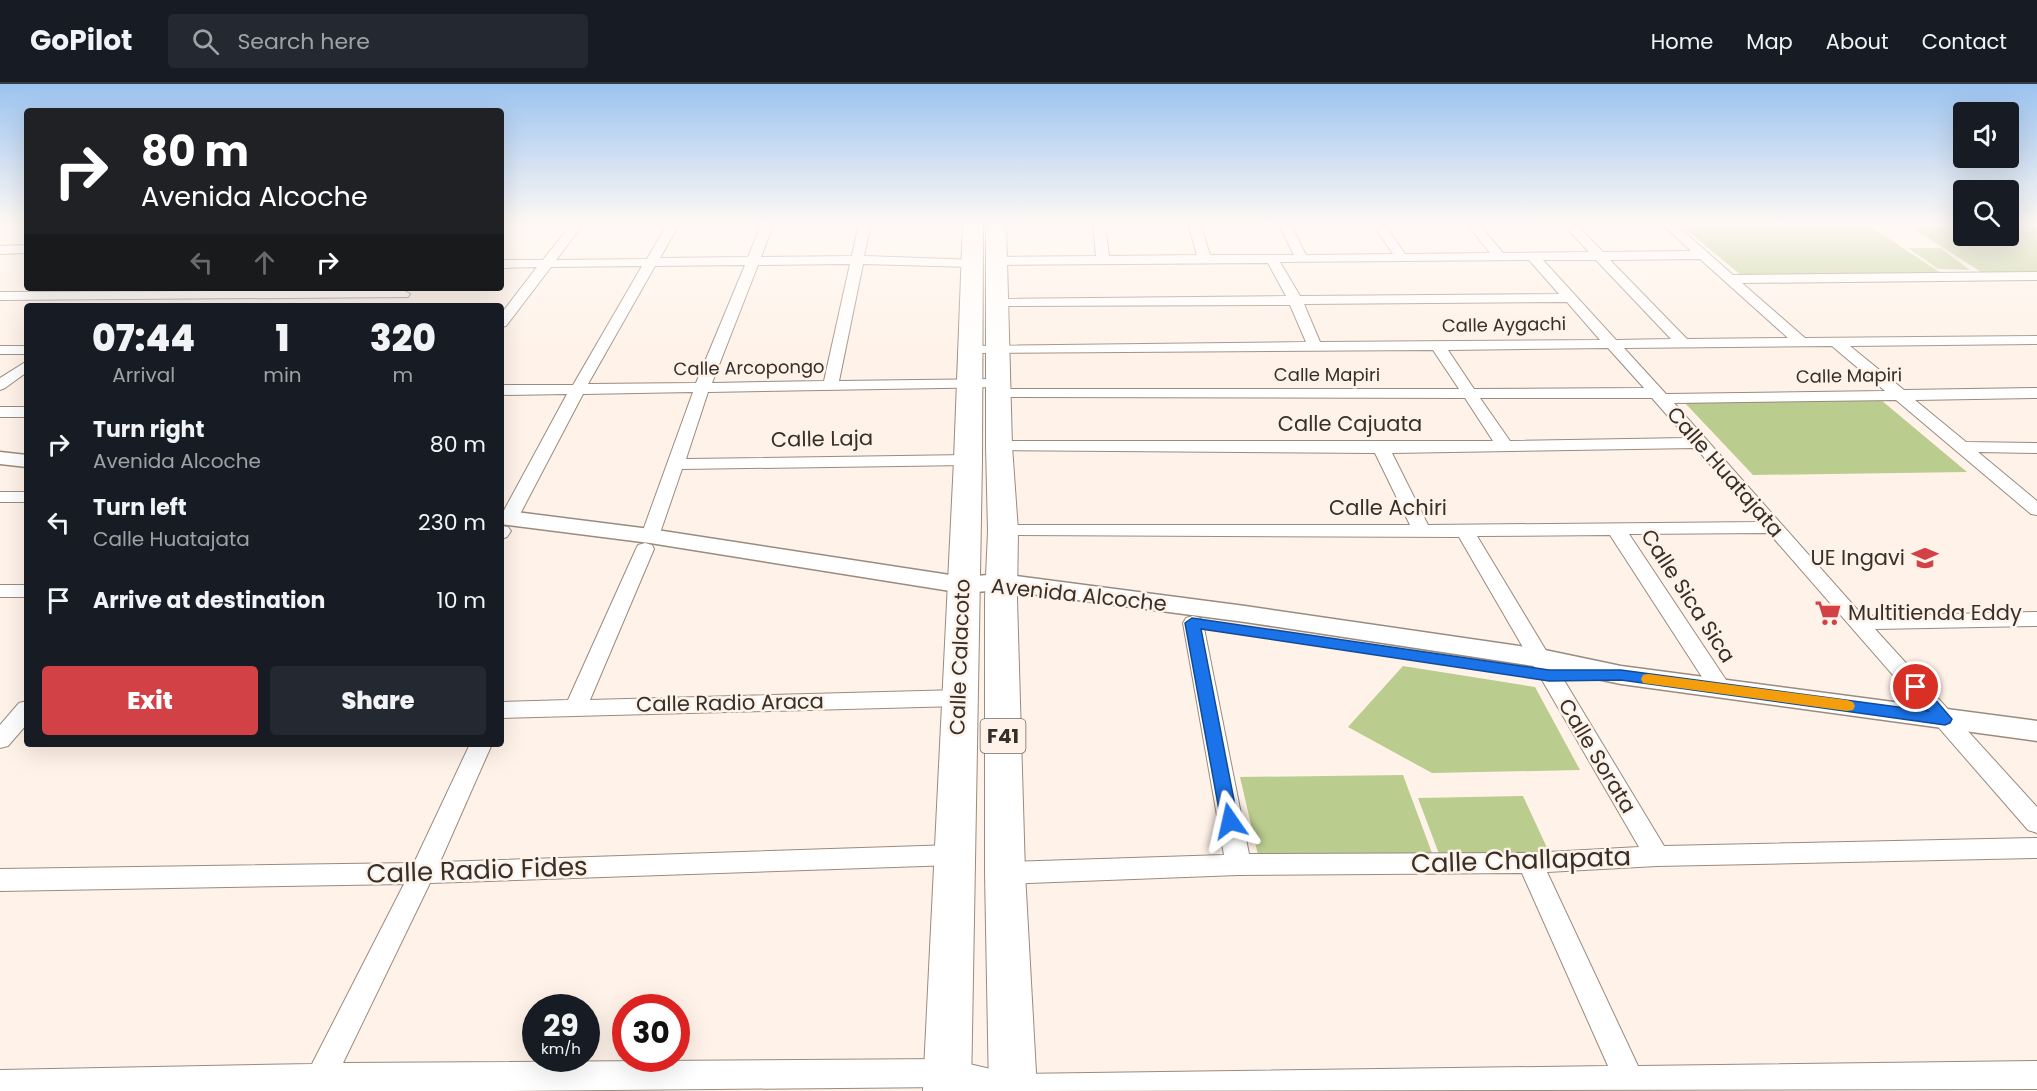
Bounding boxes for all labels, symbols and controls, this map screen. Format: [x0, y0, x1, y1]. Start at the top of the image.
search box [168, 14, 588, 68]
text: GoPilot [30, 21, 132, 60]
icon: search [189, 25, 222, 58]
text: Search here [237, 26, 370, 57]
text: Home [1651, 27, 1713, 56]
text: Map [1746, 27, 1793, 56]
text: About [1826, 27, 1889, 56]
text: Contact [1922, 27, 2007, 56]
map controls [1953, 102, 2019, 246]
button: sound [1953, 102, 2019, 168]
text: 80 m [141, 122, 249, 181]
icon: right [42, 132, 120, 210]
text: Avenida Alcoche [141, 178, 368, 215]
button: search [1953, 180, 2019, 246]
icon: left [185, 246, 218, 279]
icon: ahead [248, 246, 281, 279]
icon: right [311, 246, 344, 279]
street label: Calle Aygachi [1442, 311, 1566, 338]
text: 07:44 [92, 313, 195, 364]
text: 1 [276, 313, 289, 364]
text: 320 [370, 313, 436, 364]
street label: Calle Arcopongo [673, 354, 825, 381]
text: Arrival [112, 361, 175, 389]
text: min [263, 361, 302, 389]
text: m [393, 361, 413, 389]
street label: Calle Mapiri [1274, 362, 1380, 387]
street label: Calle Mapiri [1796, 362, 1902, 389]
street label: Calle Huatajata [1660, 400, 1790, 543]
street label: Calle Cajuata [1278, 409, 1422, 438]
text: Turn right [93, 414, 204, 445]
street label: Calle Laja [771, 423, 873, 454]
icon: right [42, 428, 75, 461]
text: 80 m [430, 429, 486, 460]
text: Avenida Alcoche [93, 447, 261, 475]
text: Turn left [93, 492, 187, 523]
street label: Calle Achiri [1329, 493, 1447, 522]
icon: left [42, 506, 75, 539]
text: 230 m [418, 507, 486, 538]
street label: Calle Sica Sica [1634, 523, 1742, 668]
text: Calle Huatajata [93, 525, 250, 553]
place label: UE Ingavi [1811, 543, 1905, 572]
school or university icon: UE Ingavi [1910, 543, 1940, 573]
street label: Avenida Alcoche [990, 571, 1168, 618]
street label: Calle Calacoto [942, 578, 977, 736]
icon: arrive [42, 584, 75, 617]
text: Arrive at destination [93, 585, 325, 616]
text: 10 m [437, 585, 486, 616]
supermarket icon: Multitienda Eddy [1813, 598, 1843, 628]
place label: Multitienda Eddy [1848, 598, 2022, 627]
pin [1890, 661, 1941, 712]
button: Exit [42, 666, 258, 735]
button: Share [270, 666, 486, 735]
icon: arrive [1899, 670, 1932, 703]
street label: Calle Radio Araca [636, 686, 824, 719]
street label: Calle Sorata [1552, 693, 1643, 819]
road number: F41 [980, 719, 1026, 753]
position arrow [1198, 789, 1262, 853]
street label: Calle Challapata [1410, 838, 1632, 882]
street label: Calle Radio Fides [366, 848, 588, 892]
speed limit sign: 30 [612, 994, 690, 1072]
text: 29 [543, 1004, 579, 1047]
text: km/h [541, 1038, 581, 1059]

